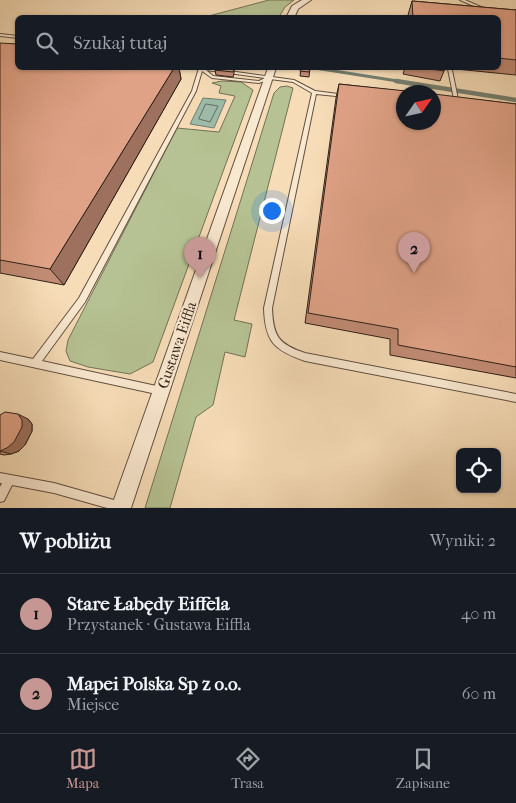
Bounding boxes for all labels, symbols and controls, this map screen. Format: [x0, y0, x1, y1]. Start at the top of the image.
search box [15, 15, 501, 70]
icon: search [33, 29, 61, 57]
text: Szukaj tutaj [73, 32, 167, 54]
north arrow [396, 85, 441, 130]
your location [259, 198, 285, 224]
pin: 2 [398, 232, 430, 273]
pin: 1 [184, 237, 216, 278]
street label: Gustawa Eiffla [154, 298, 201, 391]
map controls [456, 448, 501, 493]
button: locate [456, 448, 501, 493]
text: W pobliżu [20, 529, 111, 553]
text: Wyniki: 2 [430, 531, 496, 550]
text: Stare Łabędy Eiffela [67, 593, 230, 615]
text: 1 [33, 604, 39, 623]
text: 40 m [461, 604, 496, 623]
text: Przystanek · Gustawa Eiffla [67, 615, 251, 634]
text: Mapei Polska Sp z o.o. [67, 673, 241, 695]
text: 2 [32, 684, 40, 703]
text: 60 m [462, 684, 496, 703]
text: Miejsce [67, 695, 119, 714]
tab: Mapa [66, 745, 99, 792]
tab: Trasa [231, 745, 264, 792]
tab: Zapisane [396, 745, 450, 792]

